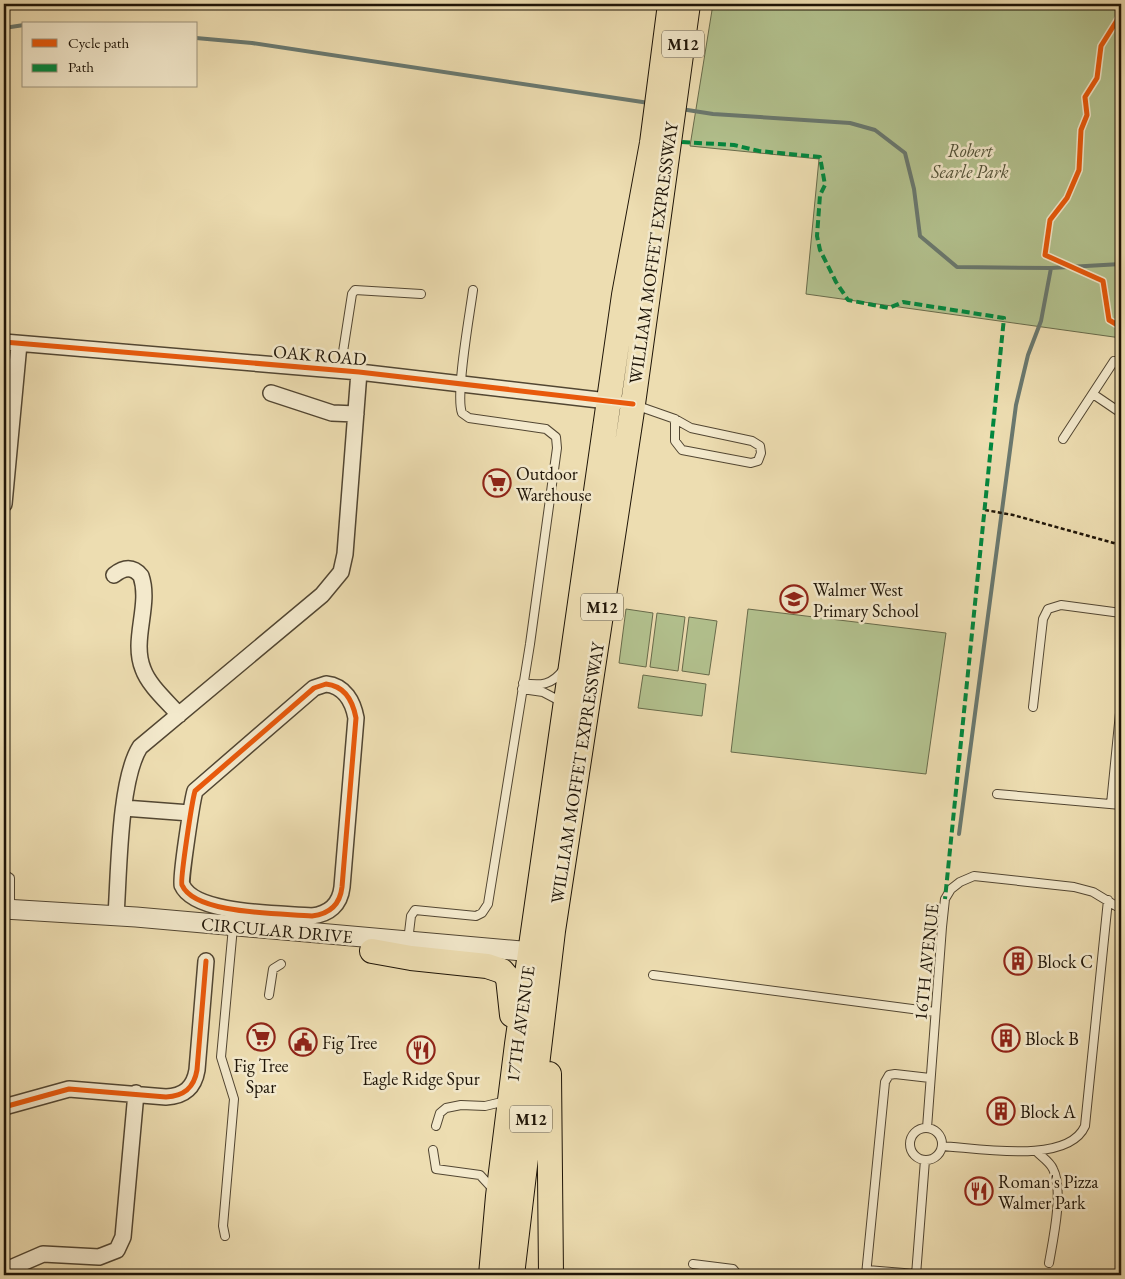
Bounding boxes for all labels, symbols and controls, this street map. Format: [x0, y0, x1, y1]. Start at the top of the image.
legend [22, 22, 198, 88]
road number: M12 [662, 31, 704, 58]
text: Cycle path [68, 33, 130, 52]
text: Path [68, 57, 94, 76]
street label: WILLIAM MOFFET EXPRESSWAY [623, 119, 683, 386]
park label: Robert Searle Park [930, 139, 1009, 183]
street label: OAK ROAD [272, 339, 368, 371]
place label: Outdoor Warehouse [516, 462, 591, 506]
supermarket icon: Outdoor Warehouse [482, 468, 512, 498]
place label: Walmer West Primary School [813, 578, 919, 622]
school or university icon: Walmer West Primary School [779, 584, 809, 614]
road number: M12 [581, 594, 623, 620]
street label: WILLIAM MOFFET EXPRESSWAY [545, 639, 609, 905]
street label: 16TH AVENUE [908, 902, 944, 1022]
street label: CIRCULAR DRIVE [200, 912, 354, 948]
building icon: Block C [1003, 946, 1033, 976]
place label: Block C [1037, 950, 1093, 973]
street label: 17TH AVENUE [500, 964, 540, 1084]
supermarket icon: Fig Tree Spar [246, 1022, 276, 1052]
building icon: Block B [991, 1023, 1021, 1053]
public building icon: Fig Tree [288, 1027, 318, 1057]
place label: Block B [1025, 1027, 1079, 1050]
place label: Fig Tree [322, 1031, 377, 1054]
restaurant icon: Eagle Ridge Spur [406, 1035, 436, 1065]
place label: Fig Tree Spar [233, 1054, 289, 1098]
place label: Eagle Ridge Spur [362, 1067, 480, 1090]
building icon: Block A [986, 1096, 1016, 1126]
place label: Block A [1020, 1100, 1076, 1123]
road number: M12 [510, 1106, 552, 1132]
place label: Roman's Pizza Walmer Park [998, 1170, 1099, 1214]
restaurant icon: Roman's Pizza Walmer Park [964, 1176, 994, 1206]

